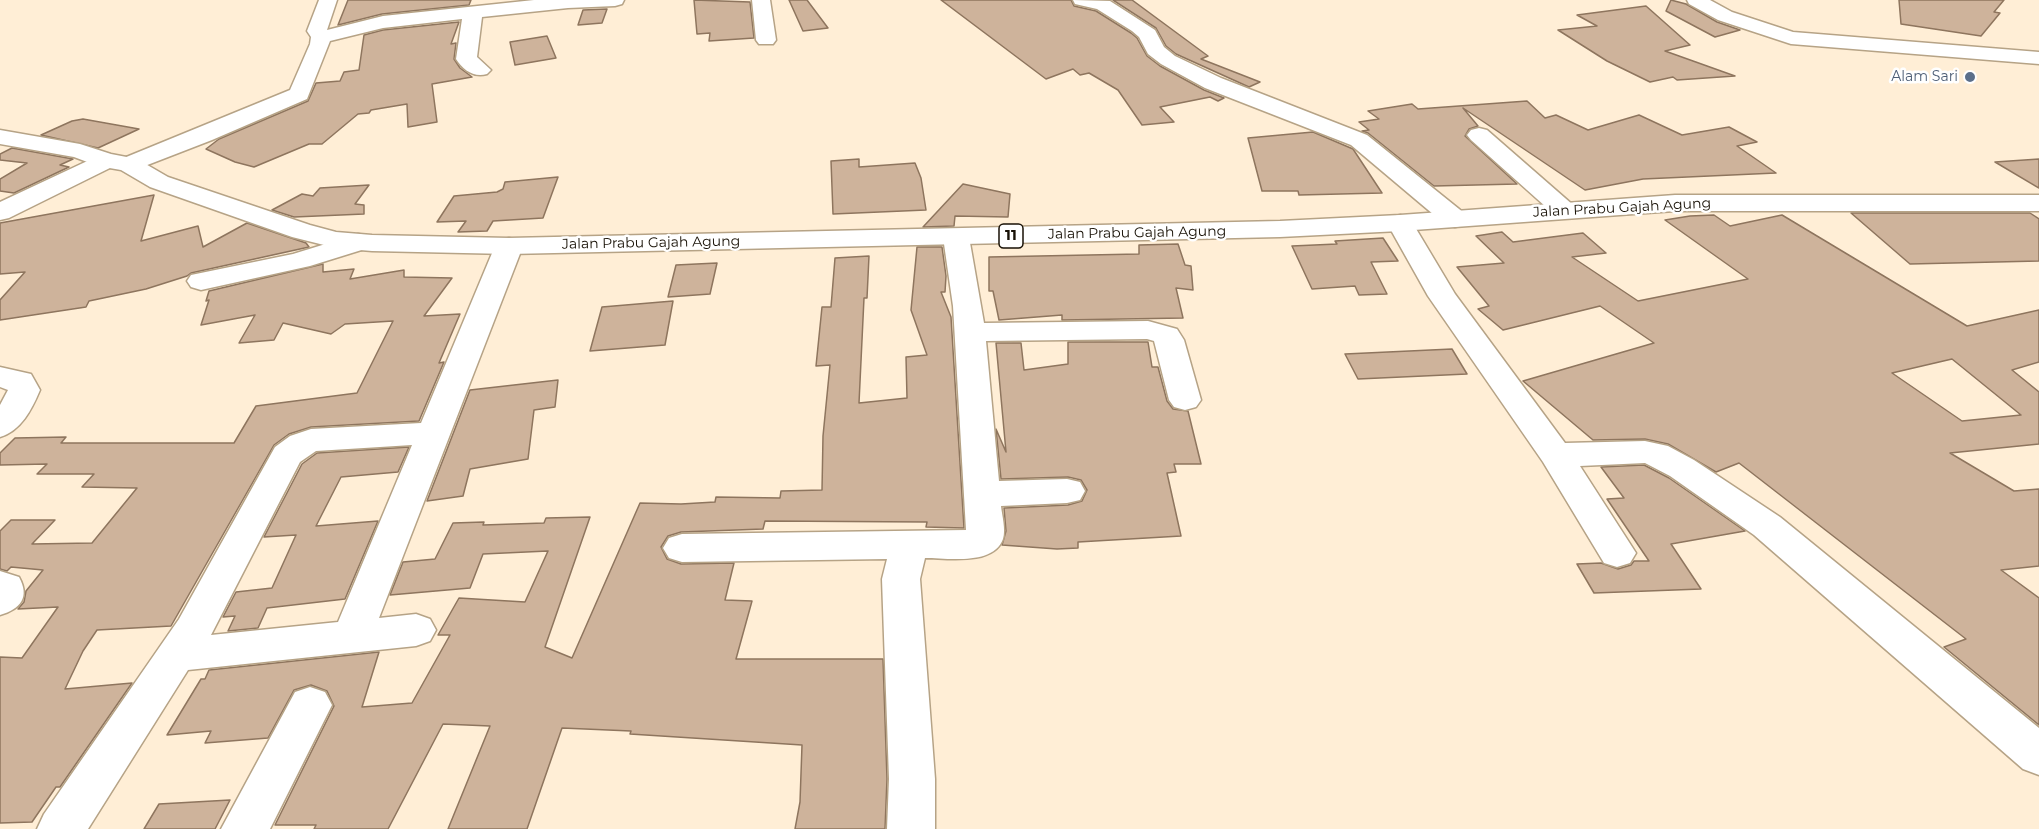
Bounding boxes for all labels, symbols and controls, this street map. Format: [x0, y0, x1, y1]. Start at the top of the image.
place label: Alam Sari [1891, 69, 1958, 85]
marker: Alam Sari [1963, 70, 1977, 84]
street label: Jalan Prabu Gajah Agung [1532, 195, 1712, 221]
street label: Jalan Prabu Gajah Agung [1048, 223, 1226, 243]
road number: 11 [999, 224, 1023, 248]
street label: Jalan Prabu Gajah Agung [562, 233, 740, 253]

